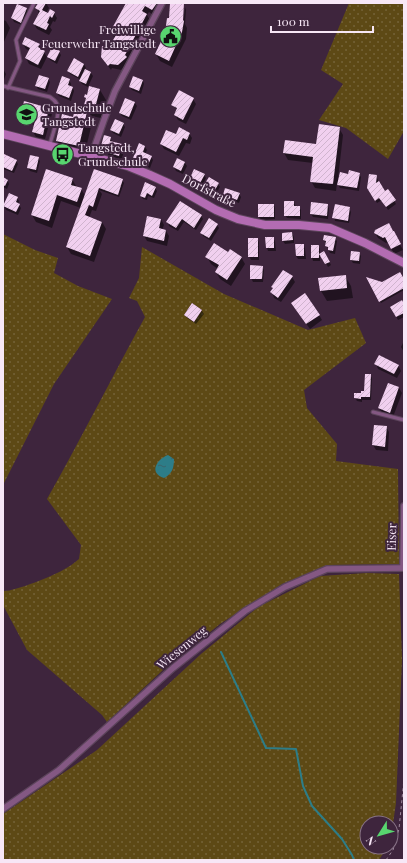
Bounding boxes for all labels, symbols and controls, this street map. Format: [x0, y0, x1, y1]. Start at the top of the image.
scale bar [271, 8, 373, 34]
text: 100 m [277, 13, 310, 29]
place label: Freiwillige Feuerwehr Tangstedt [41, 21, 157, 51]
public building icon: Freiwillige Feuerwehr Tangstedt [158, 24, 184, 50]
place label: Grundschule Tangstedt [42, 99, 112, 129]
school or university icon: Grundschule Tangstedt [14, 102, 40, 128]
place label: Tangstedt, Grundschule [78, 139, 148, 169]
bus stop icon: Tangstedt, Grundschule [50, 142, 76, 168]
street label: Dorfstraße [180, 170, 239, 211]
street label: Eiser [383, 522, 399, 551]
street label: Wiesenweg [152, 622, 210, 673]
north arrow [359, 815, 399, 855]
text: N [362, 834, 379, 849]

